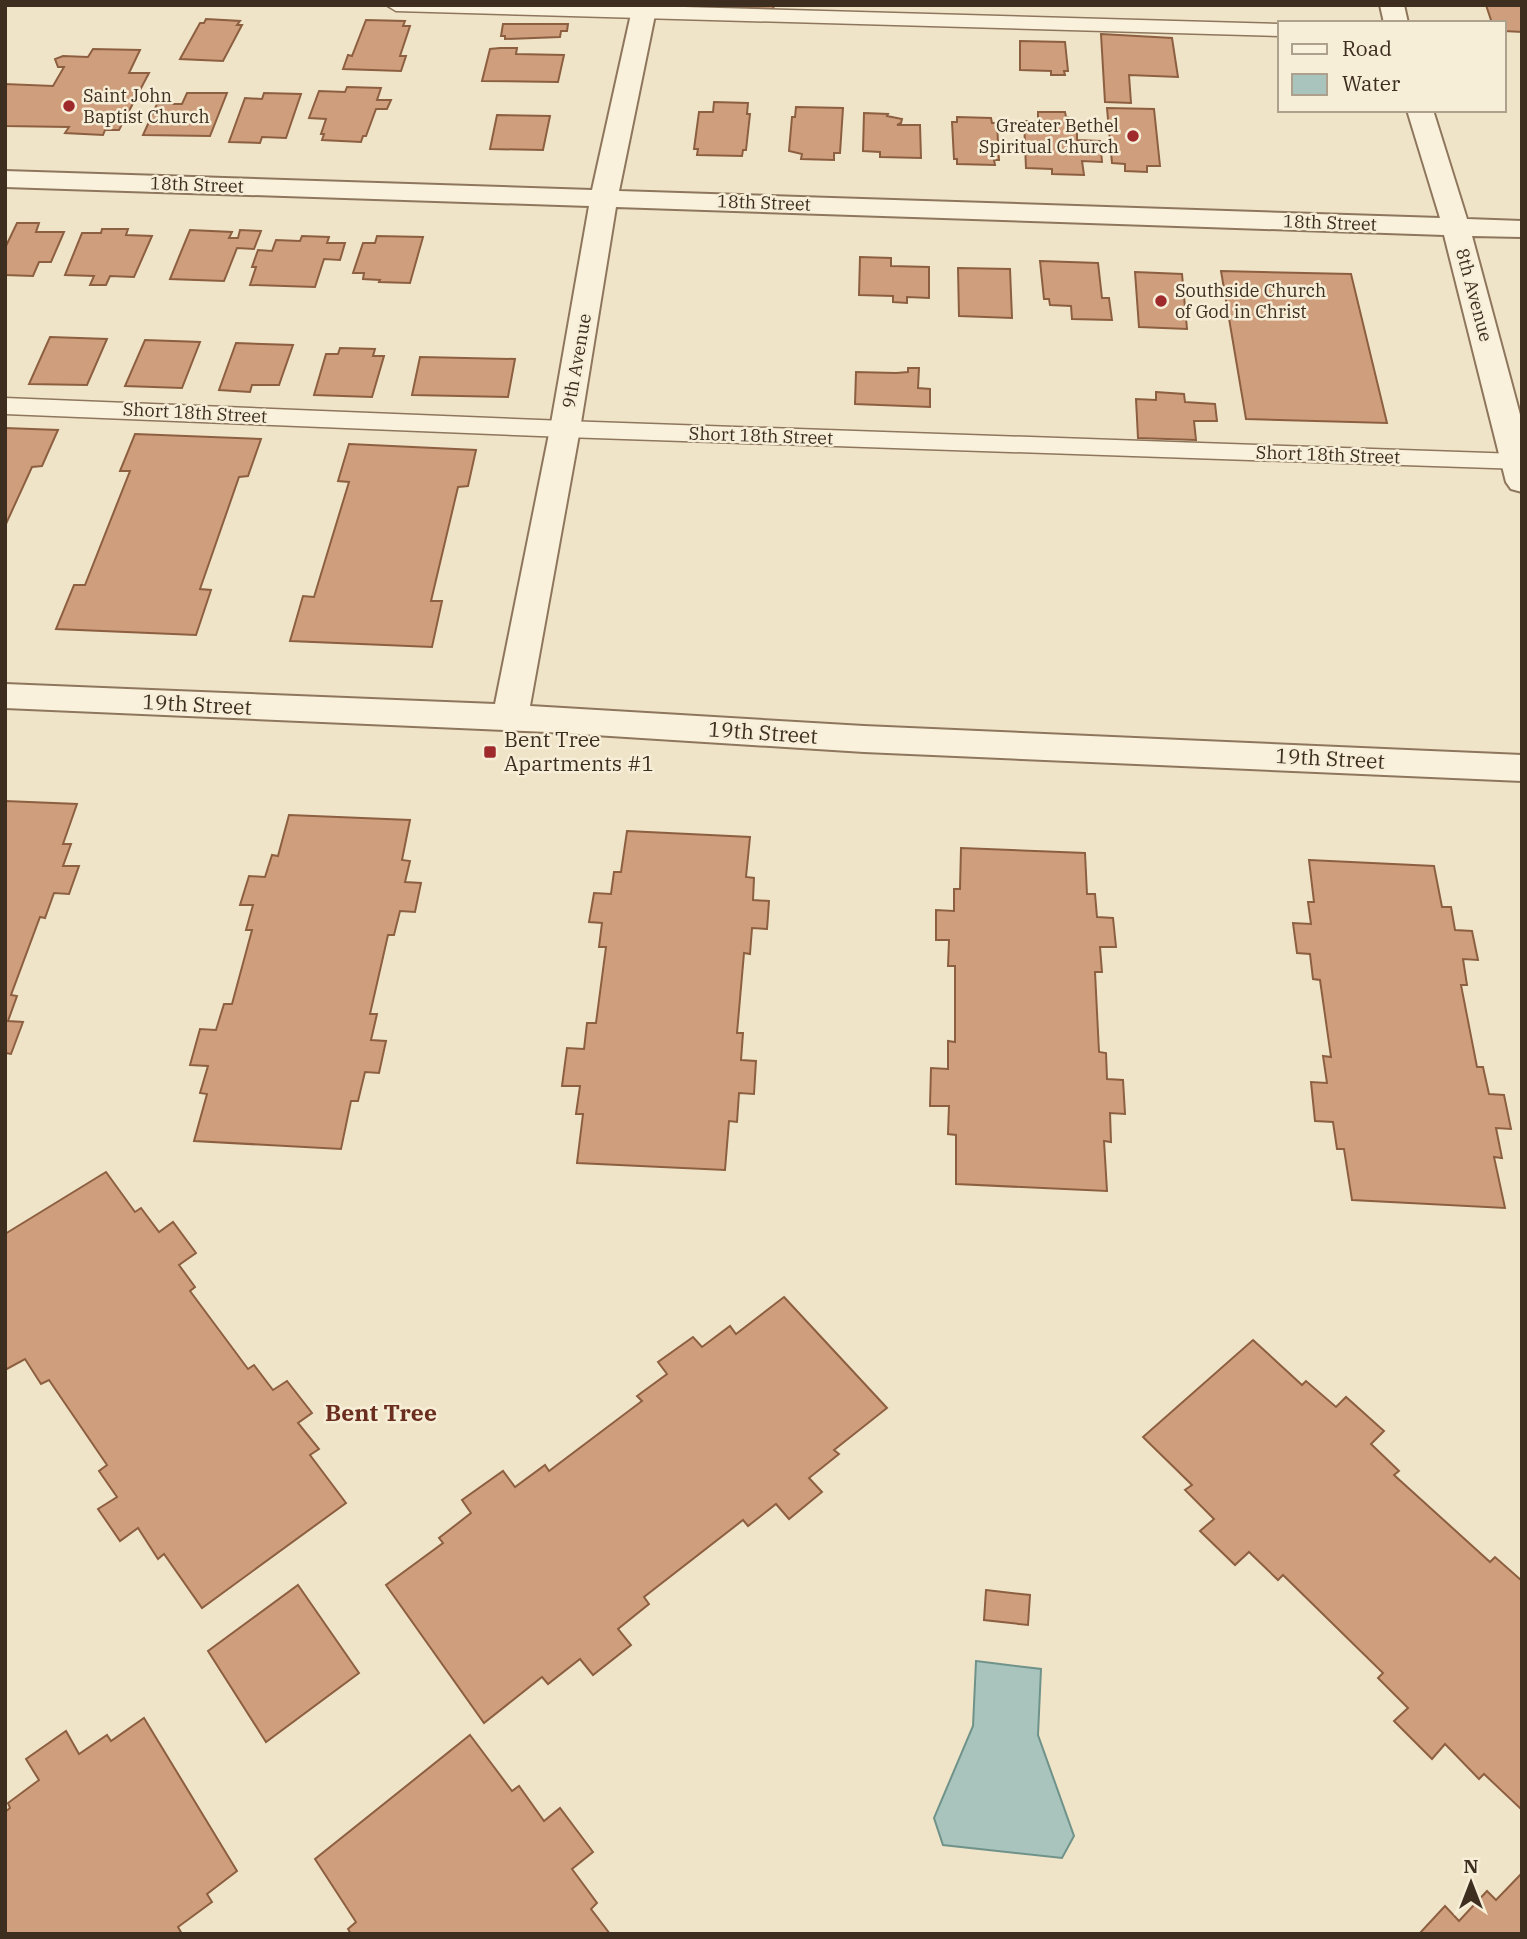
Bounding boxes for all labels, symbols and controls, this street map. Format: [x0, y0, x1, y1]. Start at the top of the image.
legend [1278, 21, 1506, 112]
text: Road [1342, 34, 1392, 62]
text: Water [1342, 69, 1401, 97]
place label: Saint John Baptist Church [83, 84, 210, 128]
marker: Saint John Baptist Church [61, 98, 77, 114]
place label: Greater Bethel Spiritual Church [979, 114, 1119, 158]
marker: Greater Bethel Spiritual Church [1125, 128, 1141, 144]
street label: 18th Street [150, 171, 244, 198]
street label: 18th Street [717, 189, 811, 216]
street label: 18th Street [1283, 209, 1377, 236]
street label: 8th Avenue [1451, 246, 1498, 344]
place label: Southside Church of God in Christ [1175, 279, 1326, 323]
marker: Southside Church of God in Christ [1153, 293, 1169, 309]
street label: 9th Avenue [557, 312, 596, 410]
street label: Short 18th Street [122, 397, 268, 428]
street label: Short 18th Street [688, 421, 834, 450]
street label: Short 18th Street [1255, 440, 1401, 469]
street label: 19th Street [142, 687, 252, 721]
street label: 19th Street [707, 714, 819, 750]
place label: Bent Tree Apartments #1 [504, 725, 654, 777]
street label: 19th Street [1275, 741, 1385, 775]
marker: Bent Tree Apartments #1 [482, 744, 498, 760]
district label: Bent Tree [325, 1397, 437, 1427]
north arrow [1436, 1848, 1506, 1918]
text: N [1463, 1854, 1479, 1878]

